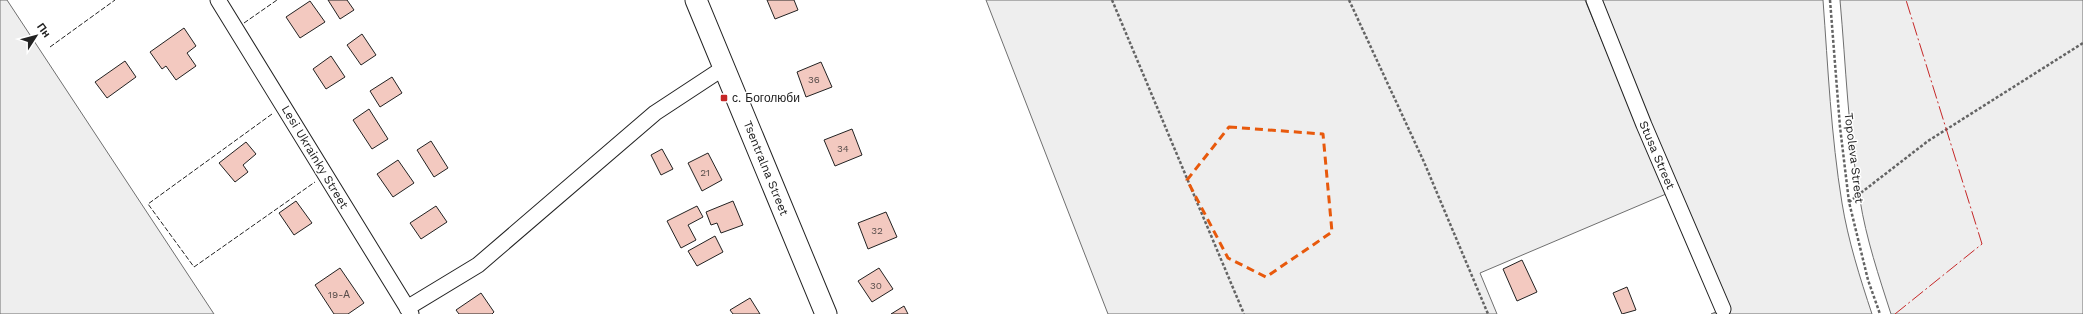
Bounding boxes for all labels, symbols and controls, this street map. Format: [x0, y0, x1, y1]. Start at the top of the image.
north arrow [16, 16, 56, 56]
text: Пн [34, 21, 53, 40]
house number: 36 [808, 74, 820, 85]
place label: с. Боголюби [732, 91, 800, 105]
marker: с. Боголюби [719, 93, 729, 103]
street label: Lesi Ukrainky Street [279, 103, 351, 211]
street label: Topoleva Street [1842, 112, 1866, 204]
street label: Tsentralna Street [741, 119, 791, 217]
street label: Stusa Street [1636, 119, 1678, 191]
house number: 34 [837, 143, 849, 154]
house number: 21 [700, 167, 710, 178]
house number: 32 [871, 225, 883, 236]
house number: 30 [870, 280, 882, 291]
house number: 19-А [328, 289, 350, 300]

